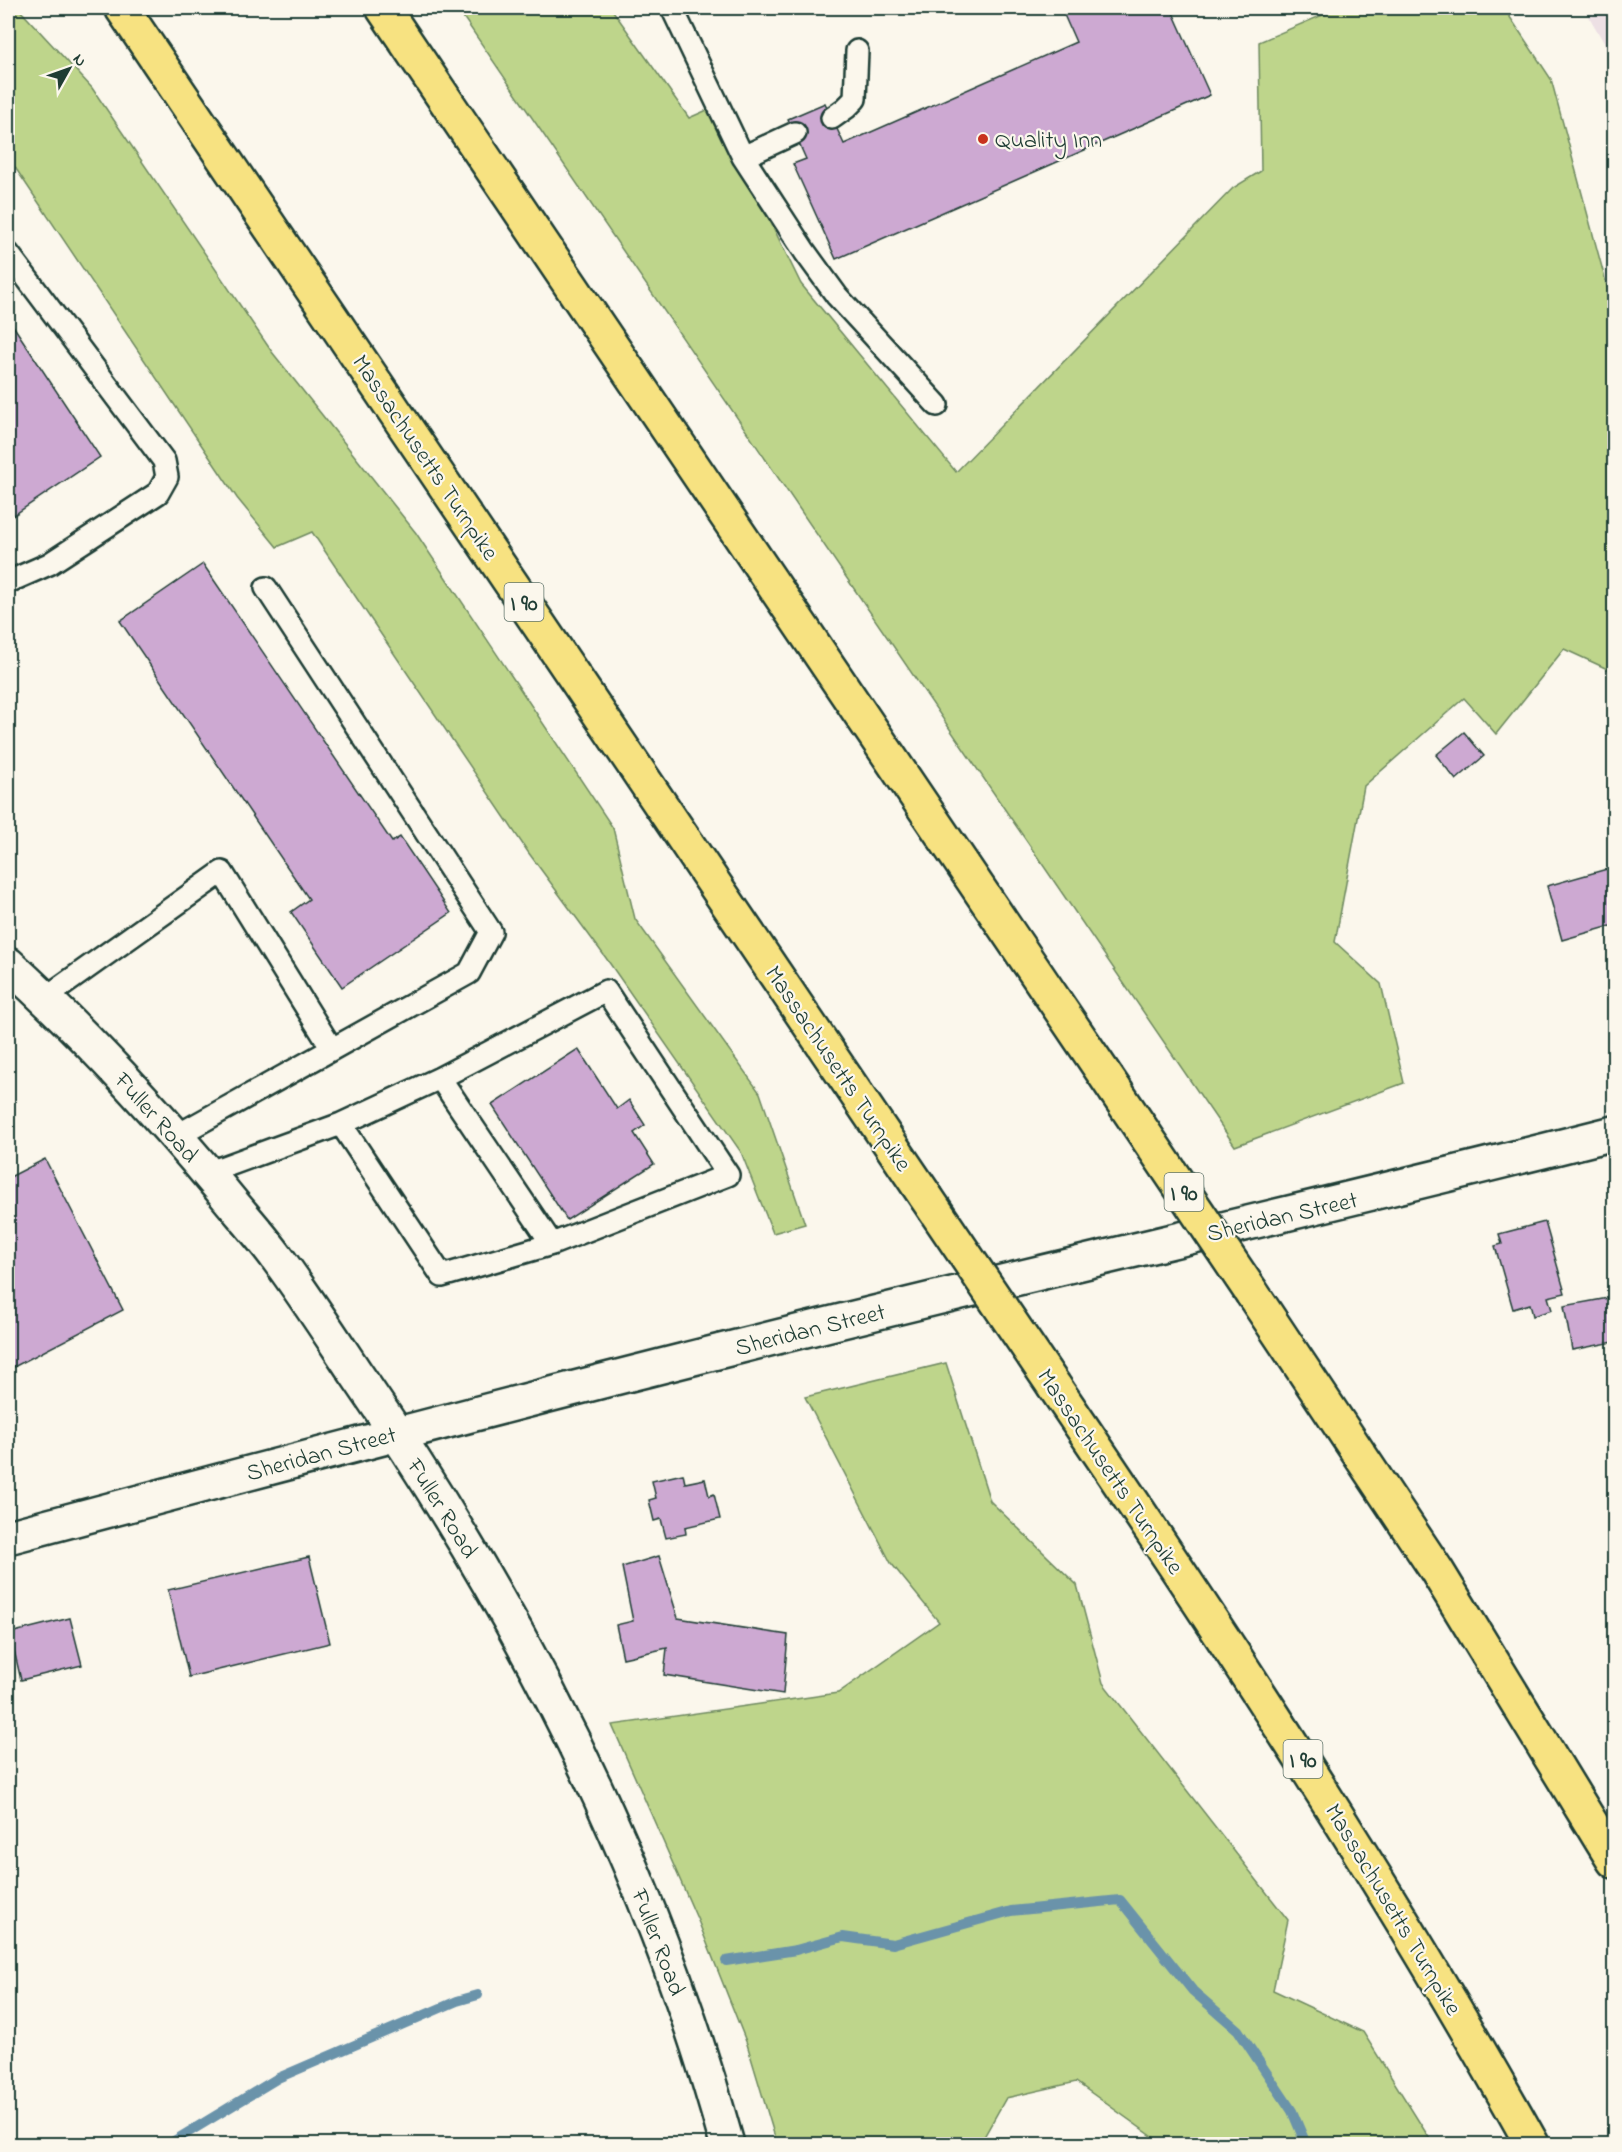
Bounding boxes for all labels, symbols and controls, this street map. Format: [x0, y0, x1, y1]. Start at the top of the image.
north arrow [39, 39, 99, 99]
text: N [66, 49, 92, 73]
place label: Quality Inn [995, 124, 1102, 160]
marker: Quality Inn [976, 132, 990, 146]
street label: Massachusetts Turnpike [342, 348, 506, 569]
road number: I 90 [504, 583, 544, 621]
street label: Massachusetts Turnpike [755, 959, 919, 1180]
street label: Fuller Road [104, 1065, 206, 1172]
road number: I 90 [1164, 1173, 1204, 1211]
street label: Sheridan Street [1204, 1184, 1362, 1253]
street label: Sheridan Street [732, 1296, 890, 1367]
street label: Massachusetts Turnpike [1027, 1362, 1191, 1583]
street label: Sheridan Street [243, 1419, 401, 1492]
street label: Fuller Road [396, 1452, 486, 1567]
road number: I 90 [1284, 1740, 1322, 1778]
street label: Massachusetts Turnpike [1315, 1798, 1469, 2023]
street label: Fuller Road [620, 1883, 693, 2002]

